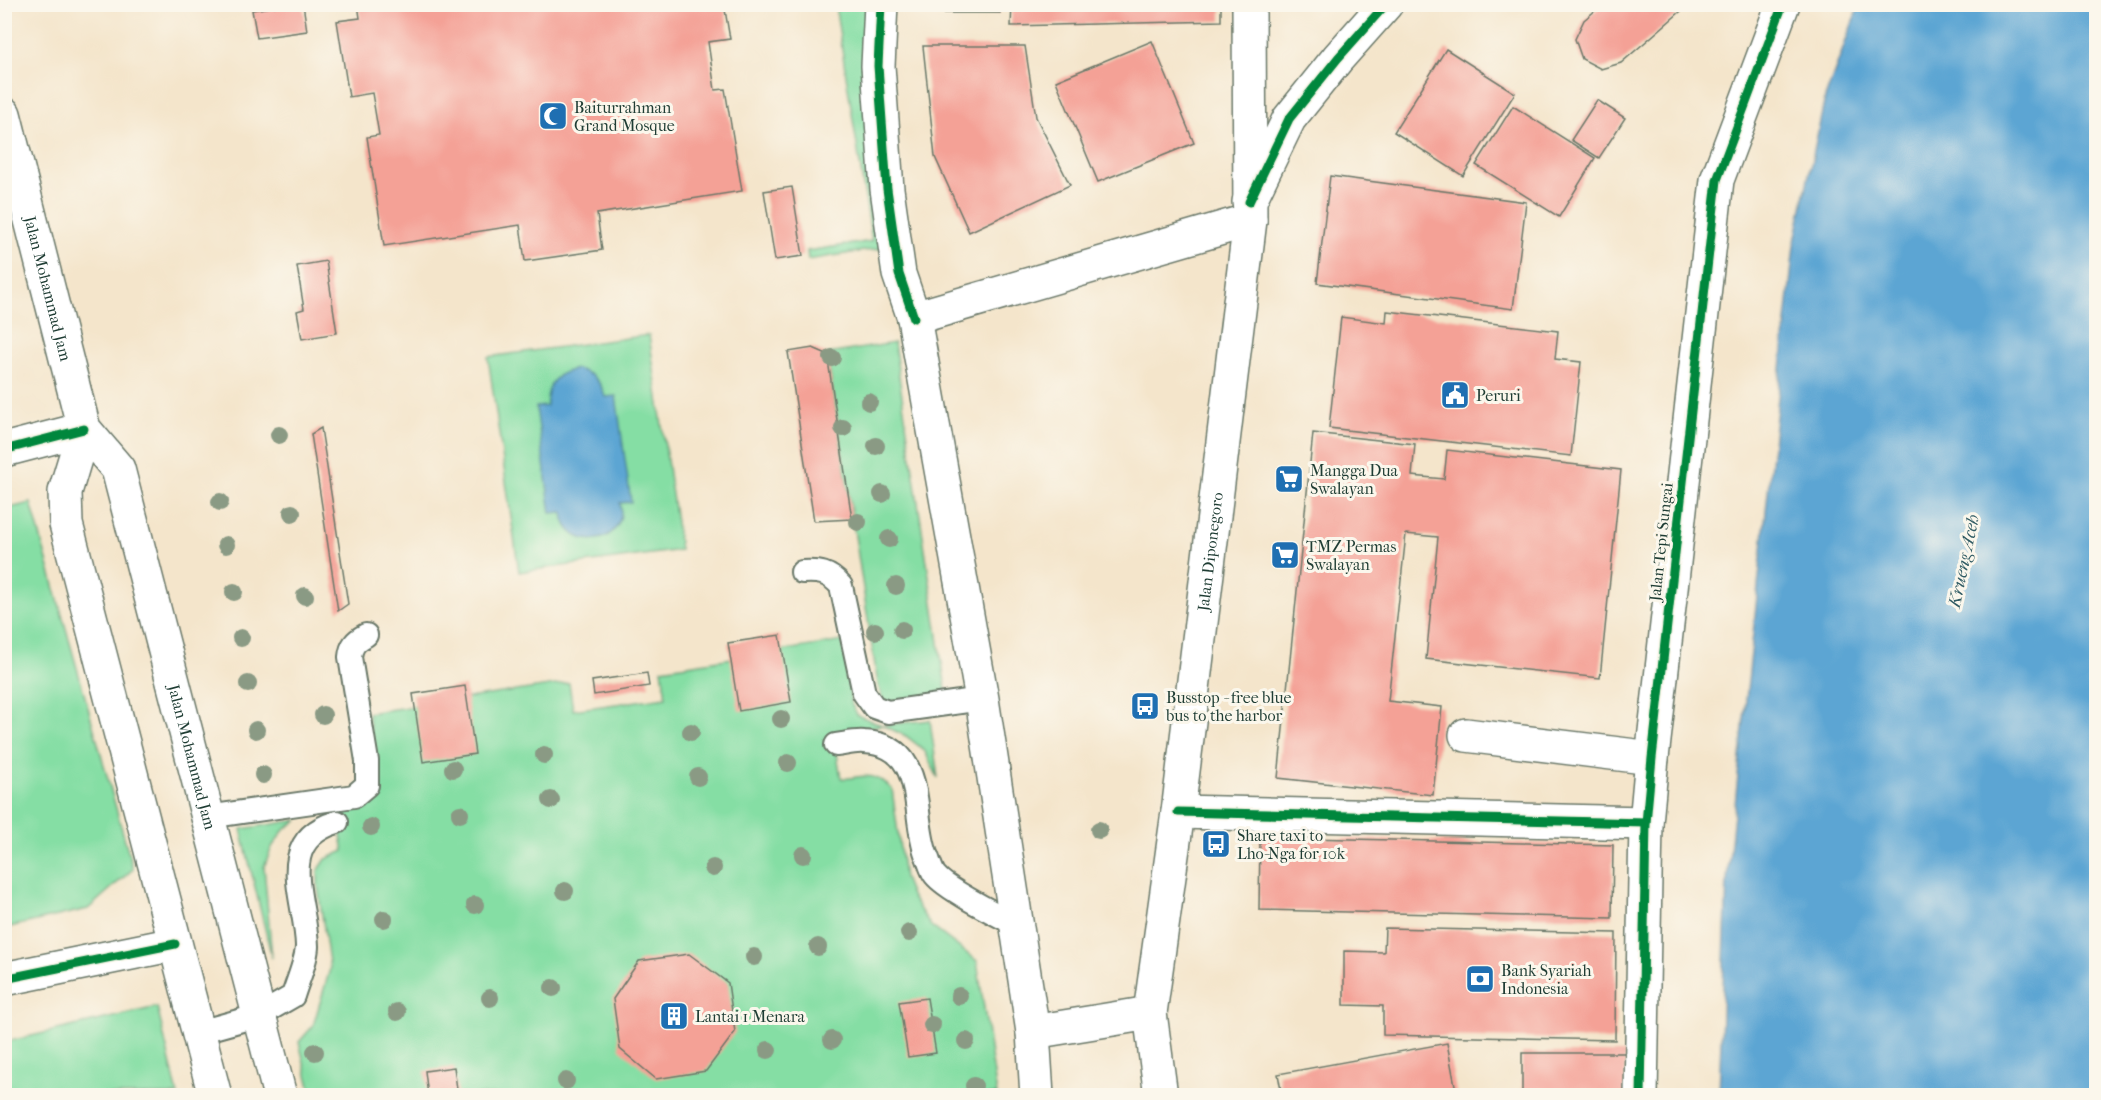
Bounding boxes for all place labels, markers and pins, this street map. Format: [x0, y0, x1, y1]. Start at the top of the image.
place label: Baiturrahman Grand Mosque [574, 98, 675, 135]
mosque icon: Baiturrahman Grand Mosque [537, 100, 569, 132]
public building icon: Peruri [1439, 379, 1471, 411]
place label: Peruri [1476, 386, 1521, 405]
place label: Mangga Dua Swalayan [1310, 461, 1399, 498]
supermarket icon: Mangga Dua Swalayan [1273, 463, 1305, 495]
place label: TMZ Permas Swalayan [1306, 537, 1396, 574]
supermarket icon: TMZ Permas Swalayan [1269, 539, 1301, 571]
place label: Busstop - free blue bus to the harbor [1165, 688, 1292, 725]
bus stop icon: Busstop - free blue bus to the harbor [1129, 690, 1161, 722]
place label: Share taxi to Lho-Nga for 10k [1237, 826, 1346, 863]
bus stop icon: Share taxi to Lho-Nga for 10k [1200, 828, 1232, 860]
place label: Bank Syariah Indonesia [1501, 961, 1591, 998]
bank icon: Bank Syariah Indonesia [1464, 963, 1496, 995]
building icon: Lantai 1 Menara [658, 1000, 690, 1032]
place label: Lantai 1 Menara [695, 1007, 806, 1026]

